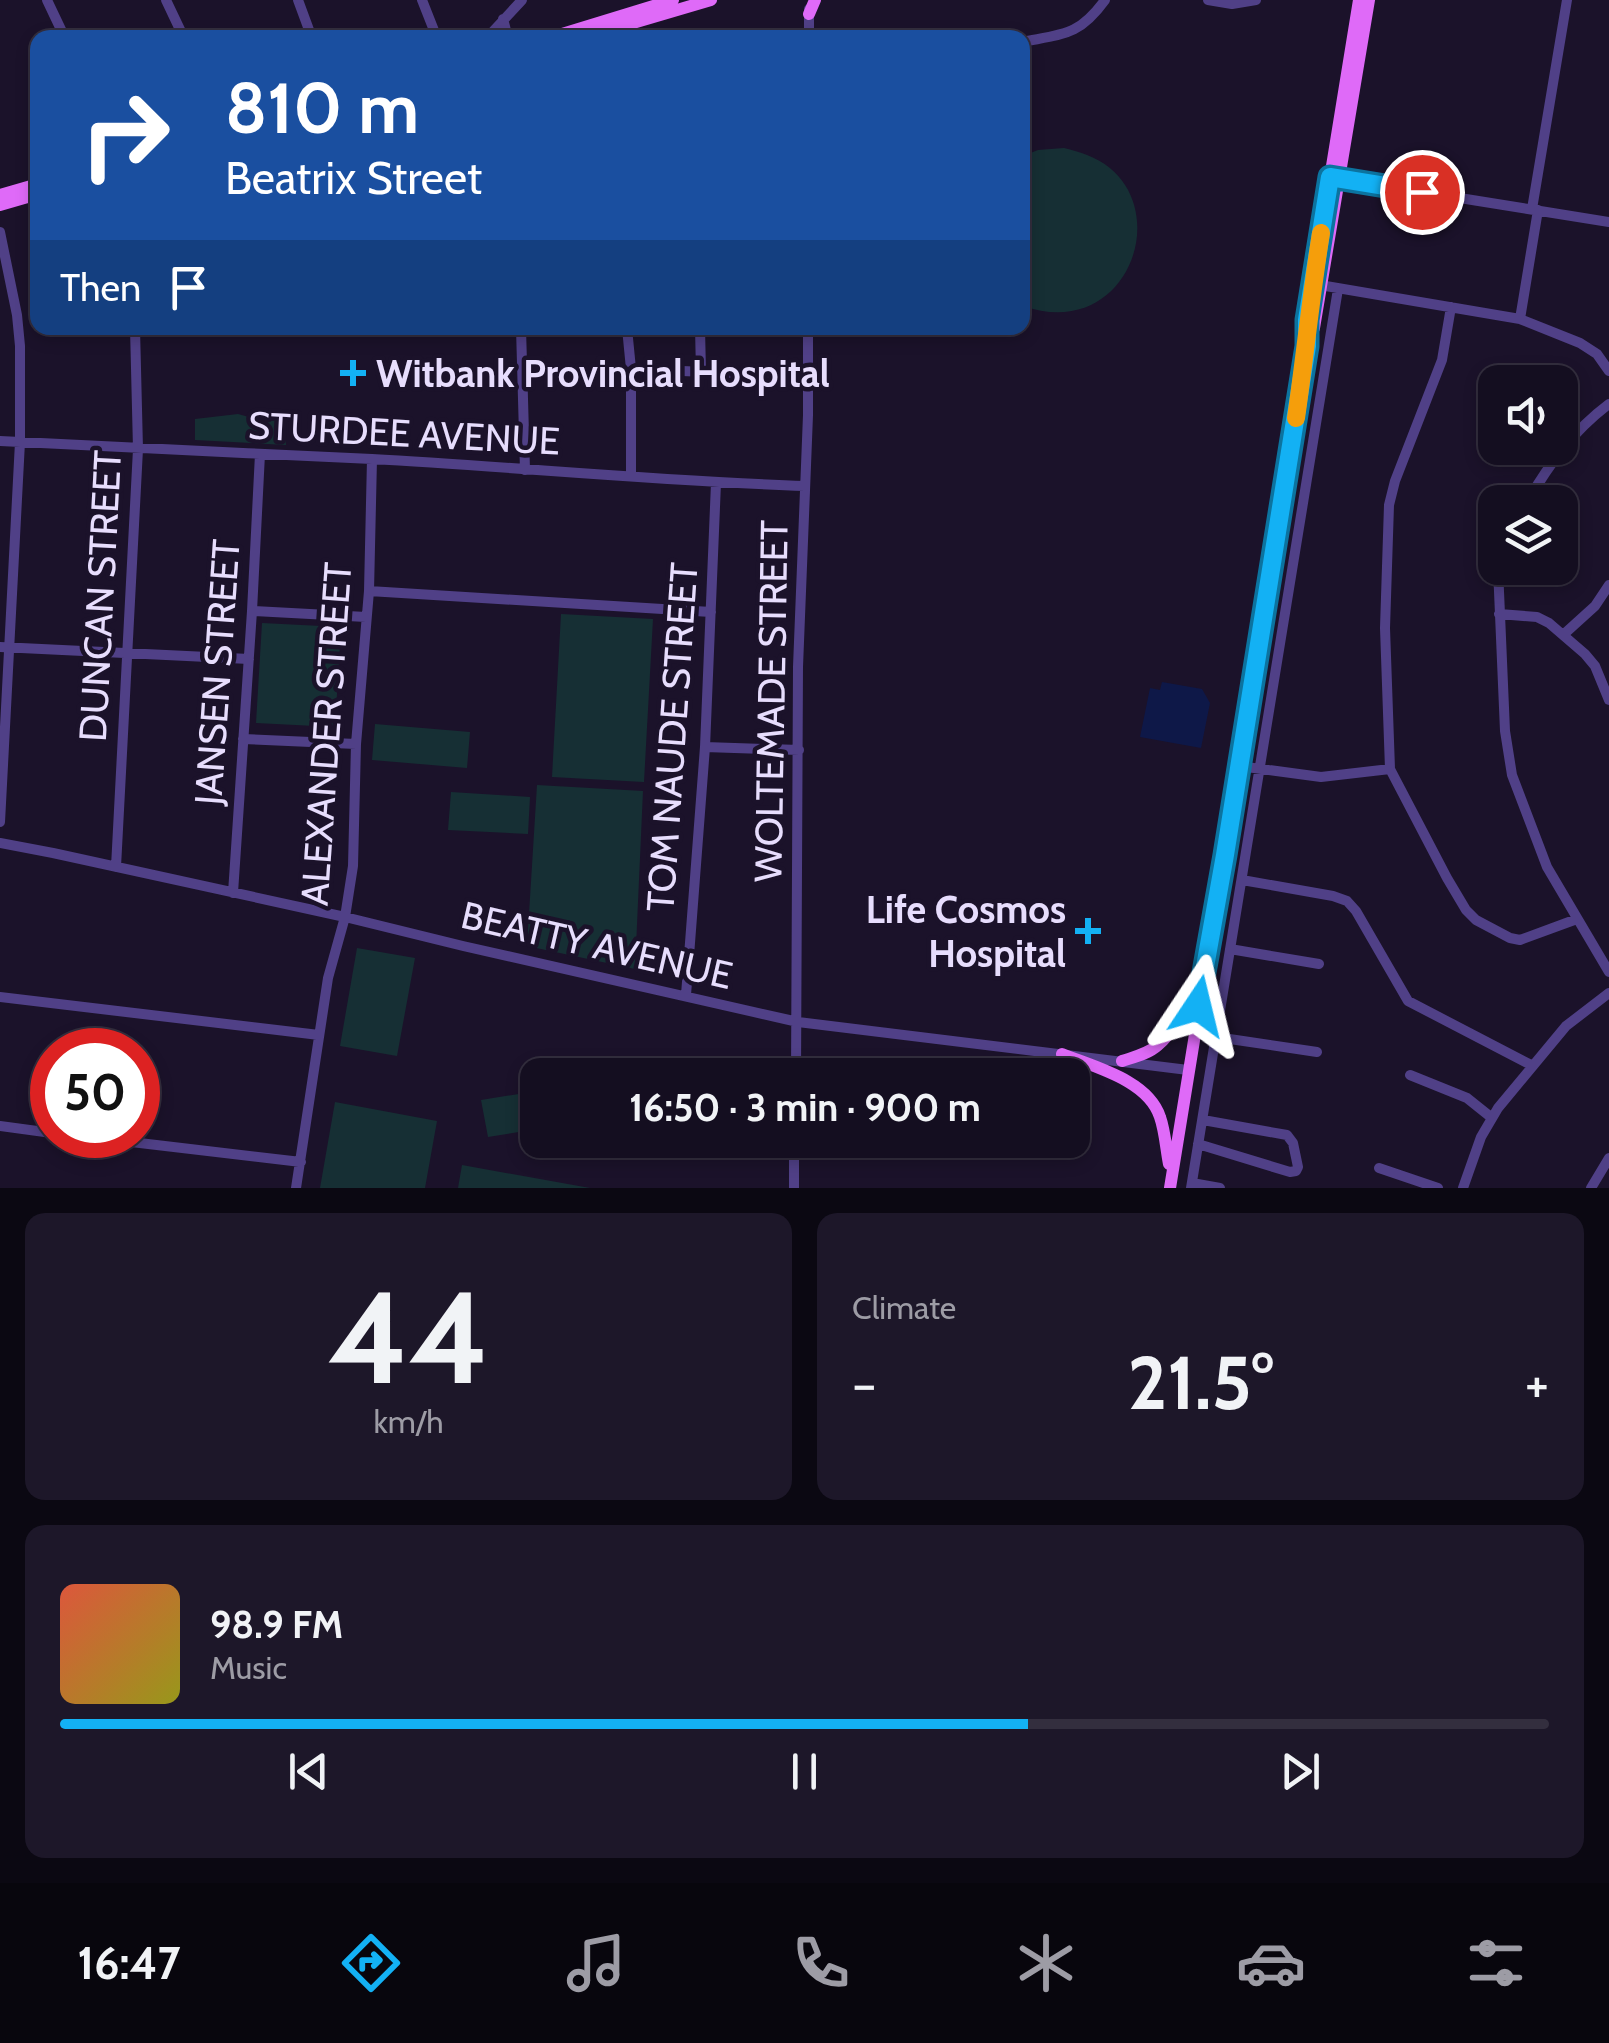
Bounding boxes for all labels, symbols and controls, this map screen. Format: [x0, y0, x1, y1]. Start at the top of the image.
text: 810 m [225, 65, 419, 151]
icon: right [60, 70, 190, 200]
pin [1380, 150, 1465, 235]
text: Beatrix Street [225, 151, 482, 205]
icon: arrive [1395, 165, 1450, 220]
icon: arrive [161, 260, 216, 315]
text: Then [60, 264, 141, 311]
place label: Witbank Provincial Hospital [376, 350, 830, 397]
marker: Witbank Provincial Hospital [340, 360, 366, 386]
map controls [1478, 365, 1578, 585]
button: sound [1478, 365, 1578, 465]
street label: STURDEE AVENUE [247, 401, 561, 465]
street label: DUNCAN STREET [69, 449, 131, 743]
button: layers [1478, 485, 1578, 585]
street label: WOLTEMADE STREET [744, 520, 798, 882]
street label: JANSEN STREET [184, 538, 250, 807]
street label: ALEXANDER STREET [291, 561, 361, 907]
street label: TOM NAUDE STREET [636, 561, 708, 913]
place label: Life Cosmos Hospital [866, 886, 1066, 977]
street label: BEATTY AVENUE [457, 891, 737, 999]
marker: Life Cosmos Hospital [1075, 918, 1101, 944]
position arrow [1146, 954, 1250, 1058]
speed limit sign: 50 [30, 1028, 160, 1158]
text: 16:50 · 3 min · 900 m [629, 1084, 981, 1131]
text: 44 [328, 1258, 489, 1416]
text: Climate [852, 1288, 956, 1327]
text: 21.5° [1128, 1337, 1273, 1428]
text: − [852, 1350, 876, 1417]
text: + [1525, 1350, 1549, 1417]
text: km/h [373, 1402, 444, 1441]
text: 98.9 FM [210, 1601, 343, 1648]
text: Music [210, 1648, 287, 1687]
icon: previous [281, 1744, 336, 1799]
icon: pause [777, 1744, 832, 1799]
icon: next [1273, 1744, 1328, 1799]
icon: directions [336, 1928, 406, 1998]
icon: music [561, 1928, 631, 1998]
icon: phone [786, 1928, 856, 1998]
icon: climate [1011, 1928, 1081, 1998]
icon: car [1236, 1928, 1306, 1998]
icon: filters [1461, 1928, 1531, 1998]
text: 16:47 [78, 1936, 180, 1990]

